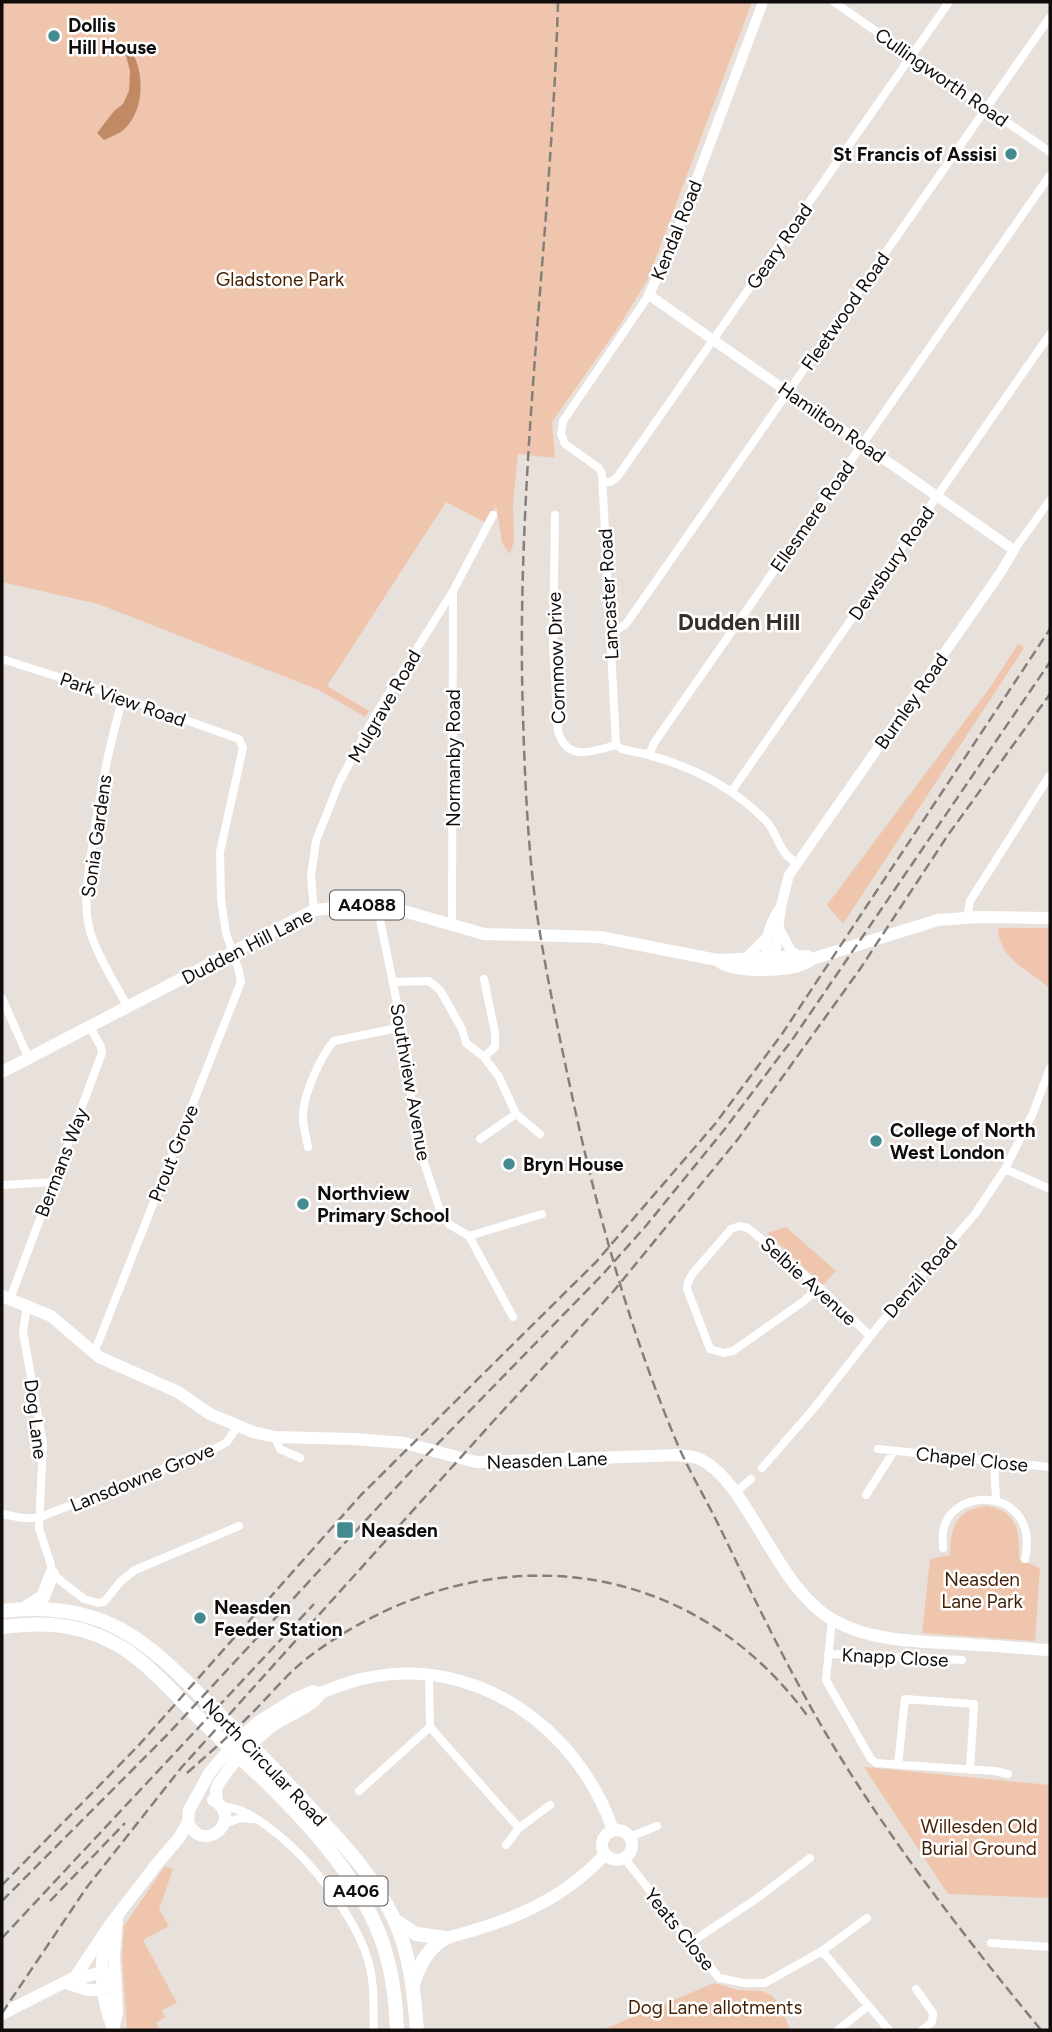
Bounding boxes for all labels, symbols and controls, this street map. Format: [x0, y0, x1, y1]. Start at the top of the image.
place label: Dollis Hill House [68, 14, 157, 59]
street label: Cullingworth Road [871, 23, 1013, 132]
marker: Dollis Hill House [46, 28, 62, 44]
place label: St Francis of Assisi [833, 143, 997, 166]
marker: St Francis of Assisi [1003, 146, 1019, 162]
street label: Kendal Road [646, 177, 707, 284]
street label: Geary Road [741, 199, 817, 294]
street label: Fleetwood Road [796, 248, 895, 375]
park label: Gladstone Park [216, 268, 345, 291]
street label: Hamilton Road [774, 377, 890, 468]
street label: Ellesmere Road [766, 456, 859, 576]
street label: Dewsbury Road [844, 502, 939, 625]
street label: Lancaster Road [594, 528, 623, 660]
street label: Cornmow Drive [543, 592, 570, 724]
district label: Dudden Hill [678, 608, 800, 636]
street label: Mulgrave Road [343, 646, 426, 767]
street label: Burnley Road [870, 649, 953, 754]
street label: Park View Road [57, 667, 189, 732]
street label: Normanby Road [442, 689, 465, 827]
street label: Sonia Gardens [77, 773, 117, 899]
road number: A4088 [330, 890, 404, 920]
street label: Dudden Hill Lane [178, 904, 317, 989]
street label: Southview Avenue [385, 1002, 436, 1162]
street label: Prout Grove [144, 1101, 203, 1205]
street label: Bermans Way [30, 1104, 93, 1220]
place label: College of North West London [890, 1119, 1036, 1164]
marker: College of North West London [868, 1133, 884, 1149]
place label: Bryn House [523, 1153, 624, 1176]
marker: Bryn House [501, 1156, 517, 1172]
place label: Northview Primary School [317, 1182, 449, 1227]
marker: Northview Primary School [295, 1196, 311, 1212]
street label: Selbie Avenue [756, 1232, 861, 1330]
street label: Denzil Road [879, 1232, 962, 1323]
street label: Dog Lane [19, 1378, 52, 1460]
street label: Lansdowne Grove [67, 1438, 217, 1517]
street label: Chapel Close [915, 1442, 1029, 1477]
street label: Neasden Lane [486, 1447, 608, 1474]
place label: Neasden [361, 1519, 438, 1542]
marker: Neasden [335, 1520, 355, 1540]
park label: Neasden Lane Park [941, 1568, 1023, 1613]
place label: Neasden Feeder Station [214, 1596, 343, 1641]
marker: Neasden Feeder Station [192, 1610, 208, 1626]
street label: Knapp Close [841, 1643, 949, 1672]
street label: North Circular Road [198, 1694, 332, 1831]
park label: Willesden Old Burial Ground [920, 1815, 1038, 1860]
road number: A406 [324, 1877, 388, 1906]
street label: Yeats Close [639, 1884, 720, 1975]
park label: Dog Lane allotments [628, 1996, 802, 2019]

